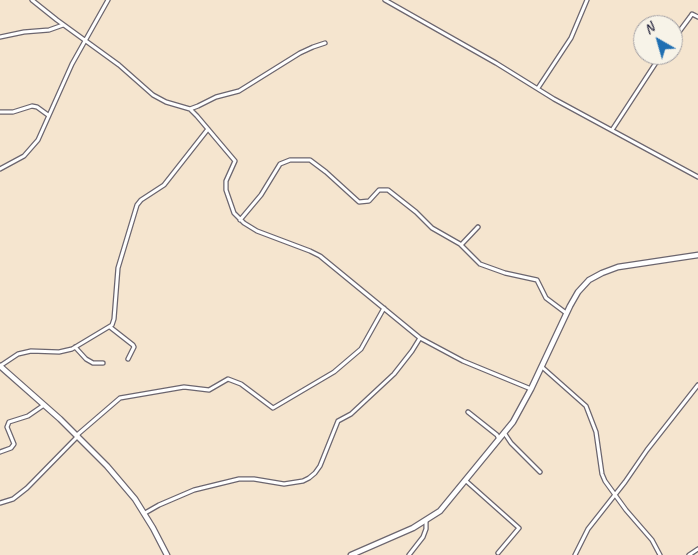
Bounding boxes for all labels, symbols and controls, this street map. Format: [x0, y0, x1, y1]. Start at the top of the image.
north arrow [633, 15, 683, 65]
text: N [640, 19, 658, 38]

